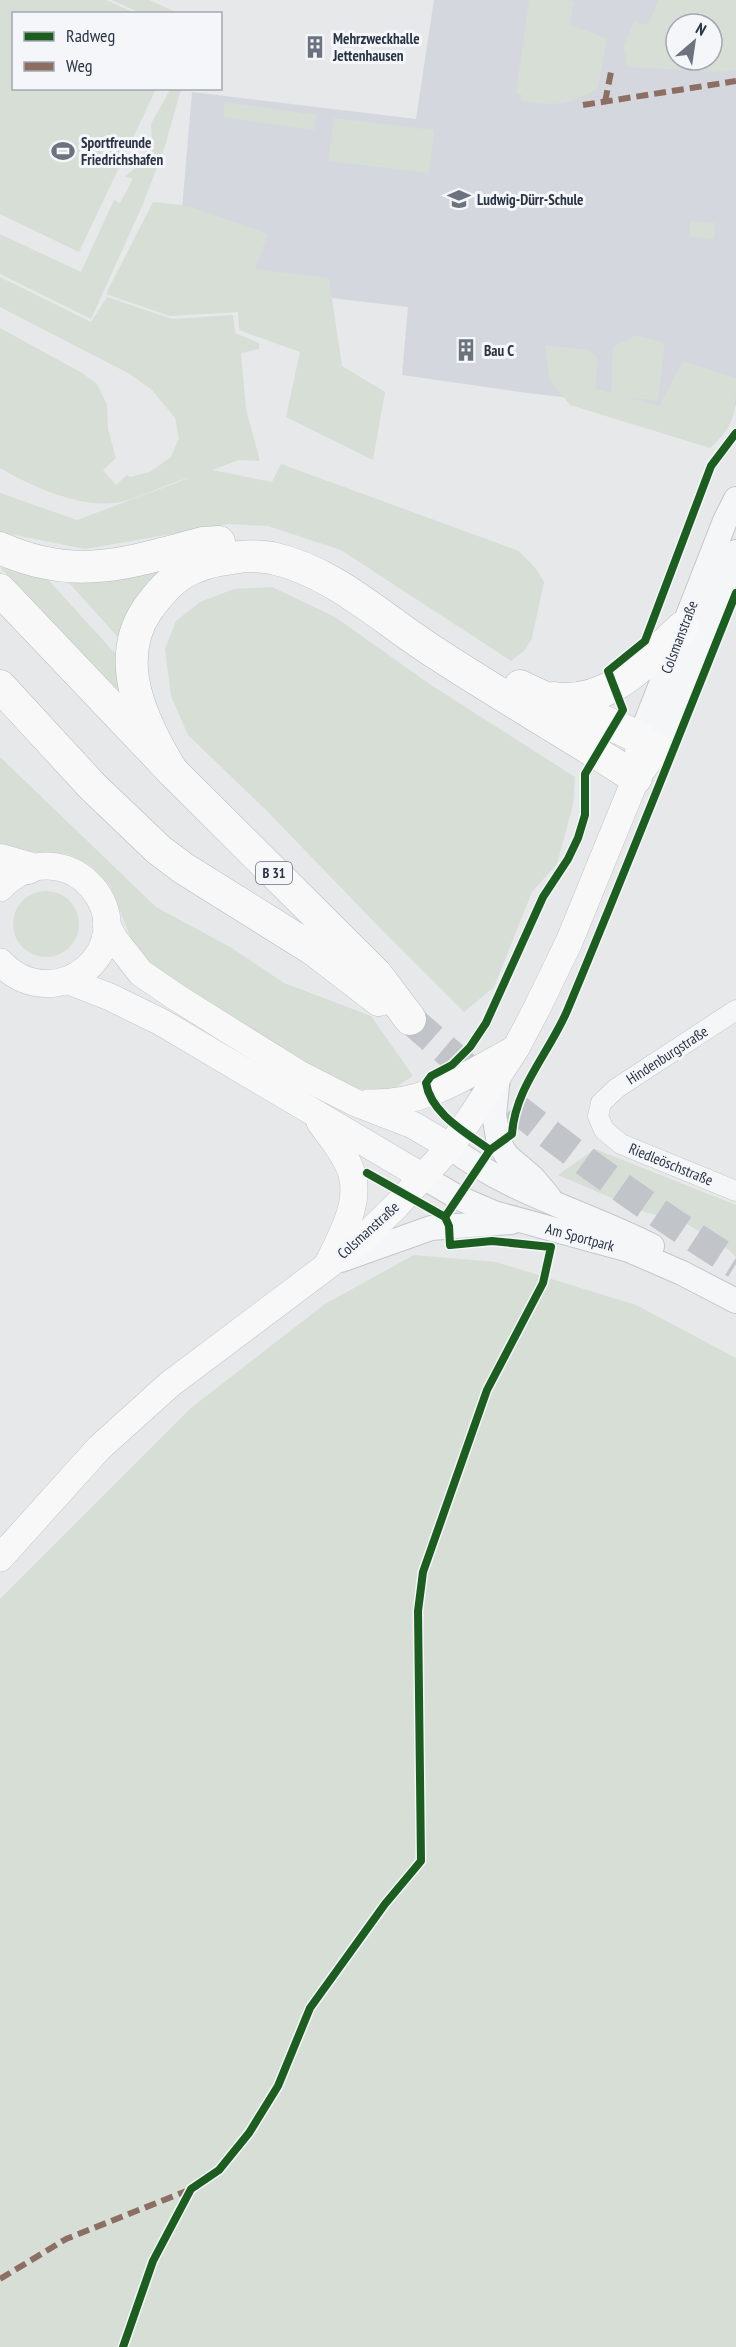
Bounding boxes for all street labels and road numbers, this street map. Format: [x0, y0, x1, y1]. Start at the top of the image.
street label: Colsmanstraße [656, 598, 702, 676]
road number: B 31 [256, 862, 292, 884]
street label: Hindenburgstraße [623, 1022, 711, 1088]
street label: Riedleöschstraße [626, 1139, 716, 1189]
street label: Colsmanstraße [333, 1197, 403, 1263]
street label: Am Sportpark [543, 1219, 617, 1255]

